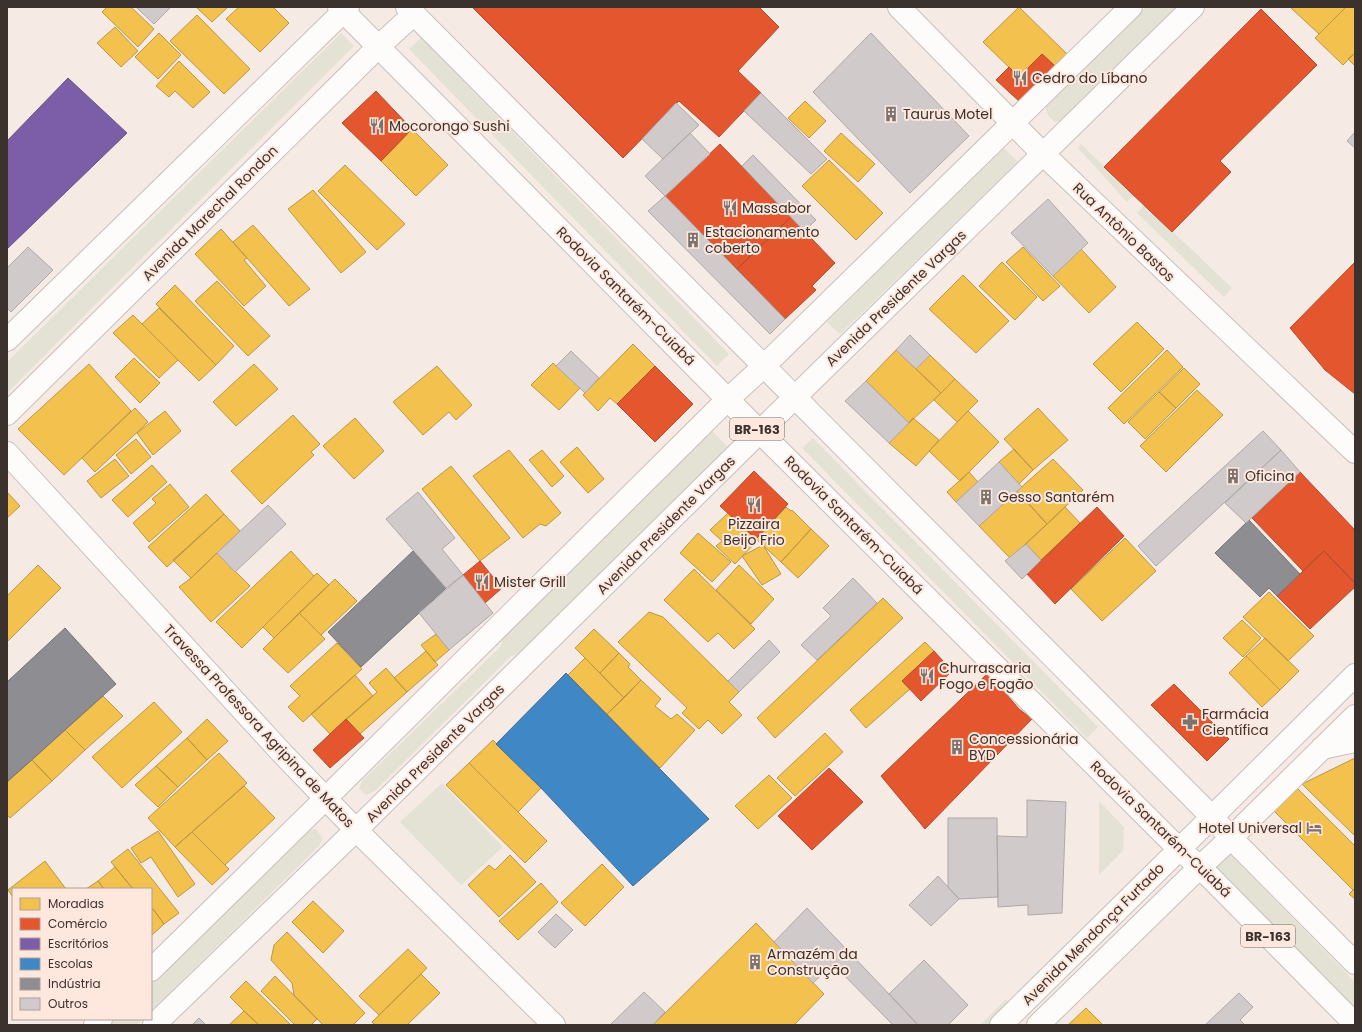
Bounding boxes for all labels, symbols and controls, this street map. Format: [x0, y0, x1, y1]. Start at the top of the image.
place label: Cedro do Líbano [1032, 68, 1147, 88]
restaurant icon: Cedro do Líbano [1011, 69, 1029, 87]
place label: Taurus Motel [903, 104, 992, 124]
building icon: Taurus Motel [882, 105, 900, 123]
place label: Mocorongo Sushi [389, 116, 510, 136]
restaurant icon: Mocorongo Sushi [368, 117, 386, 135]
street label: Avenida Marechal Rondon [138, 141, 282, 285]
street label: Rua Antônio Bastos [1069, 178, 1179, 286]
place label: Massabor [742, 198, 811, 218]
restaurant icon: Massabor [721, 199, 739, 217]
street label: Rodovia Santarém-Cuiabá [552, 222, 700, 370]
place label: Estacionamento coberto [705, 222, 820, 258]
street label: Avenida Presidente Vargas [821, 225, 971, 371]
building icon: Estacionamento coberto [684, 231, 702, 249]
road number: BR-163 [730, 418, 784, 440]
street label: Avenida Presidente Vargas [592, 451, 740, 599]
street label: Rodovia Santarém-Cuiabá [780, 451, 928, 599]
place label: Oficina [1245, 466, 1294, 486]
building icon: Oficina [1224, 467, 1242, 485]
place label: Gesso Santarém [998, 487, 1114, 507]
building icon: Gesso Santarém [977, 488, 995, 506]
restaurant icon: Pizzaira Beijo Frio [745, 496, 763, 514]
place label: Pizzaira Beijo Frio [723, 514, 785, 550]
place label: Mister Grill [494, 572, 566, 592]
restaurant icon: Mister Grill [473, 573, 491, 591]
street label: Travessa Professora Agripina de Matos [159, 620, 359, 832]
place label: Churrascaria Fogo e Fogão [939, 658, 1034, 694]
restaurant icon: Churrascaria Fogo e Fogão [918, 667, 936, 685]
street label: Avenida Presidente Vargas [361, 679, 509, 827]
place label: Farmácia Científica [1202, 704, 1269, 740]
pharmacy icon: Farmácia Científica [1181, 713, 1199, 731]
place label: Concessionária BYD [969, 729, 1078, 765]
building icon: Concessionária BYD [948, 738, 966, 756]
street label: Rodovia Santarém-Cuiabá [1086, 756, 1236, 902]
place label: Hotel Universal [1199, 818, 1302, 838]
hotel icon: Hotel Universal [1305, 819, 1323, 837]
street label: Avenida Mendonça Furtado [1017, 858, 1169, 1010]
legend [12, 888, 152, 1020]
text: Moradias [48, 895, 104, 912]
text: Comércio [48, 915, 107, 932]
road number: BR-163 [1241, 925, 1295, 947]
text: Escritórios [48, 935, 109, 952]
place label: Armazém da Construção [767, 944, 858, 980]
building icon: Armazém da Construção [746, 953, 764, 971]
text: Escolas [48, 955, 93, 972]
text: Indústria [48, 975, 101, 992]
text: Outros [48, 995, 88, 1012]

